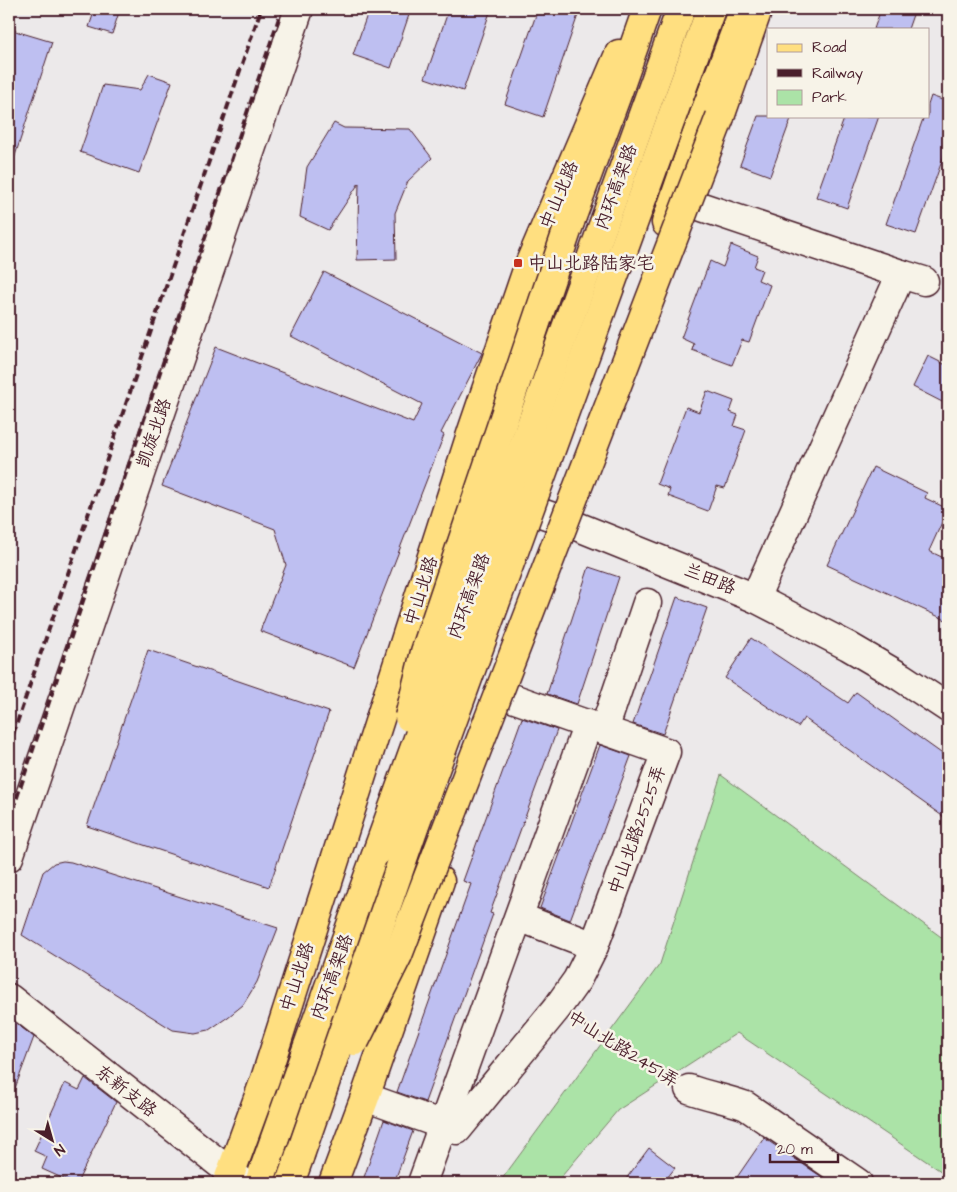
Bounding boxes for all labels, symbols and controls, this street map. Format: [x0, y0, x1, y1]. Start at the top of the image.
legend [767, 28, 930, 118]
text: Road [812, 37, 847, 58]
text: Railway [812, 63, 863, 85]
text: Park [812, 87, 847, 108]
street label: 内环高架路 [589, 140, 643, 234]
street label: 中山北路 [533, 157, 585, 233]
place label: 中山北路陆家宅 [528, 251, 654, 276]
marker: 中山北路陆家宅 [512, 257, 524, 269]
street label: 凯旋北路 [130, 395, 178, 471]
street label: 内环高架路 [442, 549, 496, 643]
street label: 中山北路 [398, 553, 444, 629]
street label: 兰田路 [680, 557, 740, 601]
street label: 中山北路2525弄 [602, 762, 672, 898]
street label: 内环高架路 [305, 930, 359, 1024]
street label: 中山北路 [274, 939, 320, 1015]
street label: 中山北路2451弄 [562, 1005, 684, 1093]
street label: 东新支路 [90, 1059, 162, 1123]
north arrow [28, 1114, 78, 1164]
scale bar [770, 1132, 837, 1164]
text: N [50, 1139, 69, 1160]
text: 20 m [777, 1139, 813, 1160]

